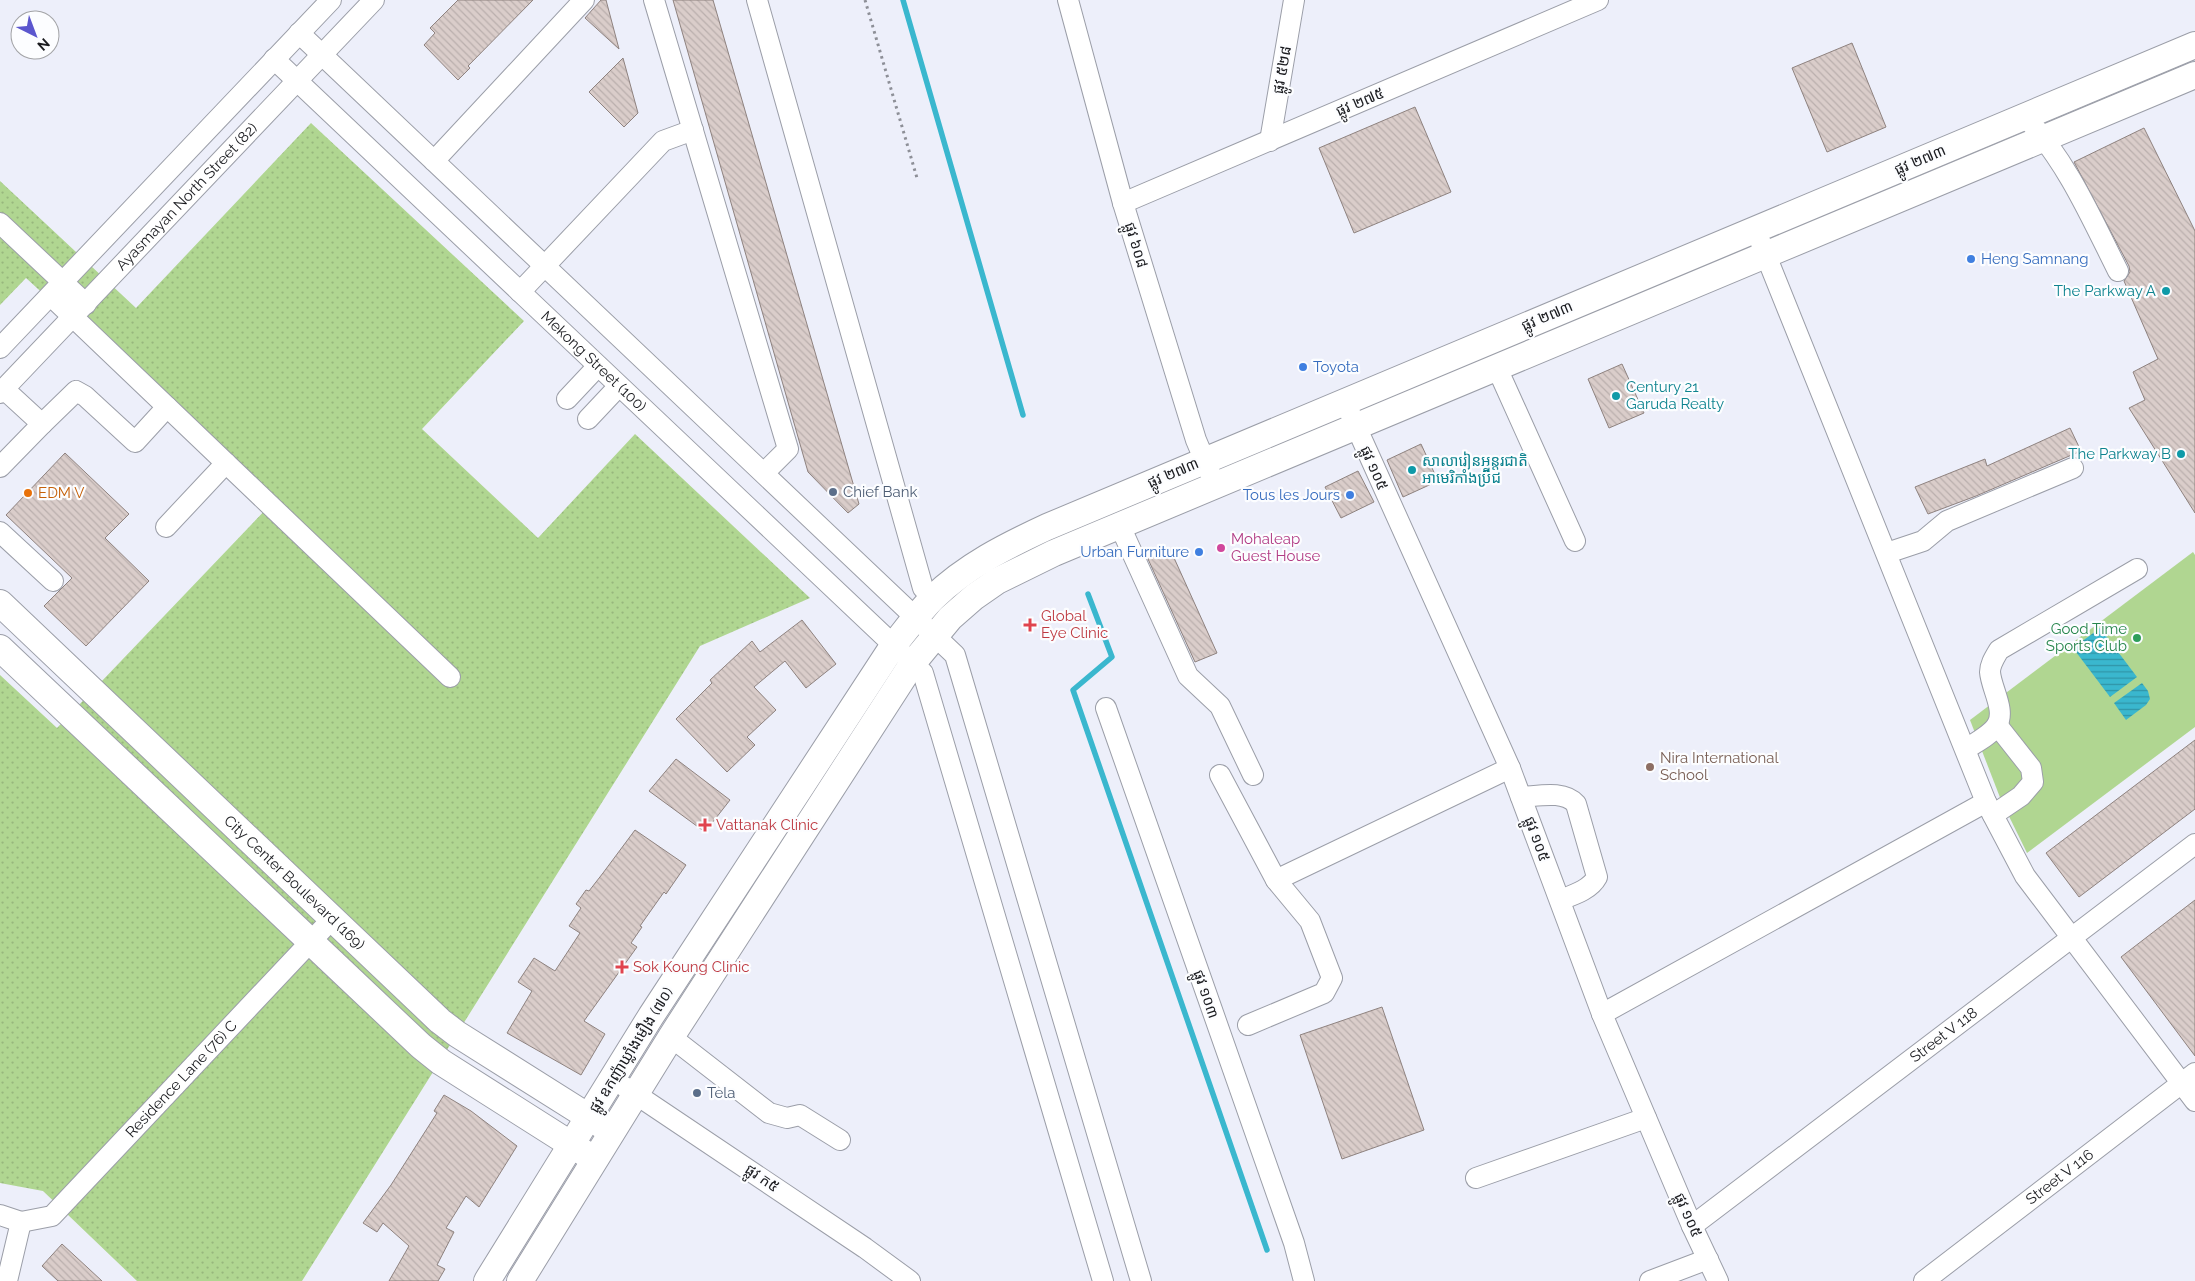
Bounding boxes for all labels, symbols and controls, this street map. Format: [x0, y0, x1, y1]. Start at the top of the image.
north arrow [10, 10, 60, 60]
text: N [34, 35, 53, 54]
street label: ផ្លូវ ៥២៨ [1269, 45, 1299, 96]
street label: ផ្លូវ ២៧៥ [1333, 84, 1389, 124]
street label: Ayasmayan North Street (82) [112, 119, 261, 274]
street label: ផ្លូវ ២៧៣ [1892, 141, 1950, 183]
street label: ផ្លូវ ៦០៨ [1116, 220, 1151, 271]
place label: Heng Samnang [1981, 250, 2089, 268]
marker: Heng Samnang [1965, 253, 1977, 265]
place label: The Parkway A [2054, 282, 2156, 300]
marker: The Parkway A [2160, 285, 2172, 297]
street label: ផ្លូវ ២៧៣ [1519, 297, 1577, 339]
street label: Mekong Street (100) [537, 307, 650, 415]
place label: Toyota [1313, 358, 1359, 376]
marker: Toyota [1297, 361, 1309, 373]
place label: Century 21 Garuda Realty [1626, 378, 1724, 413]
marker: Century 21 Garuda Realty [1610, 390, 1622, 402]
street label: ផ្លូវ ១០៥ [1352, 443, 1392, 495]
place label: The Parkway B [2068, 445, 2171, 463]
marker: The Parkway B [2175, 448, 2187, 460]
place label: សាលារៀនអន្តរជាតិ អាមេរិកាំងប្រ៊ីជ [1422, 451, 1528, 487]
street label: ផ្លូវ ២៧៣ [1145, 454, 1203, 496]
marker: សាលារៀនអន្តរជាតិ អាមេរិកាំងប្រ៊ីជ [1406, 464, 1418, 476]
place label: Chief Bank [843, 483, 917, 501]
place label: EDM V [38, 484, 85, 502]
marker: Chief Bank [827, 486, 839, 498]
place label: Tous les Jours [1243, 486, 1340, 504]
marker: EDM V [22, 487, 34, 499]
marker: Tous les Jours [1344, 489, 1356, 501]
place label: Mohaleap Guest House [1231, 530, 1321, 565]
marker: Mohaleap Guest House [1215, 542, 1227, 554]
place label: Urban Furniture [1080, 543, 1189, 561]
marker: Urban Furniture [1193, 546, 1205, 558]
place label: Global Eye Clinic [1041, 607, 1108, 642]
marker: Global Eye Clinic [1023, 618, 1037, 632]
place label: Good Time Sports Club [2046, 620, 2127, 655]
marker: Good Time Sports Club [2131, 632, 2143, 644]
place label: Nira International School [1660, 749, 1779, 784]
marker: Nira International School [1644, 761, 1656, 773]
street label: City Center Boulevard (169) [220, 812, 369, 954]
street label: ផ្លូវ ១០៥ [1516, 814, 1553, 866]
place label: Vattanak Clinic [716, 816, 818, 834]
marker: Vattanak Clinic [698, 818, 712, 832]
place label: Sok Koung Clinic [633, 958, 750, 976]
marker: Sok Koung Clinic [615, 960, 629, 974]
street label: ផ្លូវ ១០៣ [1185, 967, 1223, 1022]
street label: ផ្លូវ ឧកញ៉ាឃ្លាំងមឿង (៧០) [584, 983, 681, 1118]
street label: Street V 118 [1906, 1003, 1981, 1066]
street label: Residence Lane (76) C [122, 1017, 241, 1141]
place label: Tela [707, 1084, 736, 1102]
marker: Tela [691, 1087, 703, 1099]
street label: Street V 116 [2022, 1145, 2097, 1208]
street label: ផ្លូវ ក៥ [739, 1160, 782, 1200]
street label: ផ្លូវ ១០៥ [1666, 1190, 1706, 1242]

